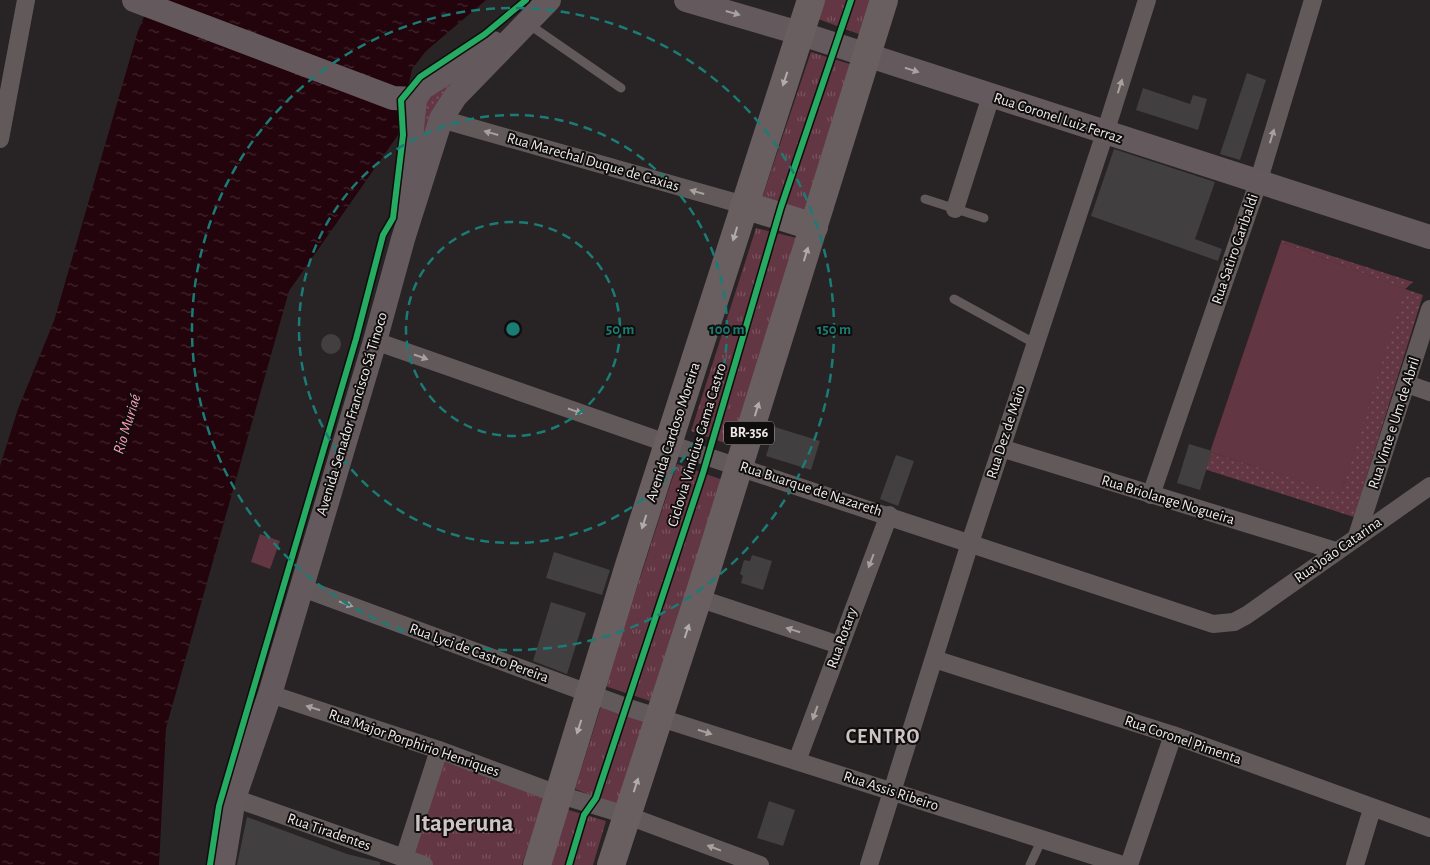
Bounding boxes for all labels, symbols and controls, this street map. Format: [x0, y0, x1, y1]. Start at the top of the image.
one-way arrow [726, 10, 741, 18]
one-way arrow [905, 66, 920, 74]
one-way arrow [780, 72, 788, 87]
one-way arrow [1117, 79, 1124, 94]
street label: Rua Coronel Luiz Ferraz [992, 90, 1124, 146]
one-way arrow [1268, 128, 1276, 143]
one-way arrow [483, 129, 498, 137]
street label: Rua Marechal Duque de Caxias [505, 130, 681, 194]
one-way arrow [690, 187, 705, 195]
street label: Rua Satiro Garibaldi [1209, 192, 1261, 306]
one-way arrow [731, 227, 739, 242]
one-way arrow [802, 246, 810, 261]
street label: Avenida Senador Francisco Sá Tinoco [314, 311, 390, 517]
centre of rings [504, 320, 522, 338]
text: 50 m [606, 322, 634, 337]
text: 100 m [709, 322, 745, 337]
text: 150 m [817, 322, 851, 337]
one-way arrow [414, 354, 429, 362]
street label: Rua Vinte e Um de Abril [1366, 355, 1422, 491]
street label: Avenida Cardoso Moreira [643, 360, 703, 504]
street label: Ciclovia Vinicius Gama Castro [665, 361, 729, 529]
street label: Rua Dez de Maio [984, 383, 1028, 481]
water label: Rio Muriaé [110, 392, 144, 456]
one-way arrow [753, 401, 761, 416]
one-way arrow [567, 408, 582, 415]
road number: BR-356 [724, 422, 774, 444]
street label: Rua Buarque de Nazareth [738, 459, 884, 519]
street label: Rua Briolange Nogueira [1100, 473, 1236, 527]
street label: Rua João Catarina [1292, 514, 1385, 586]
one-way arrow [639, 515, 647, 530]
one-way arrow [867, 553, 875, 568]
one-way arrow [339, 600, 354, 608]
street label: Rua Rotary [824, 605, 860, 670]
street label: Rua Lyci de Castro Pereira [407, 621, 551, 685]
one-way arrow [684, 623, 692, 638]
one-way arrow [785, 626, 800, 633]
one-way arrow [306, 704, 321, 712]
one-way arrow [811, 706, 819, 721]
street label: Rua Major Porphirio Henriques [327, 707, 501, 779]
street label: Rua Coronel Pimenta [1123, 713, 1243, 767]
one-way arrow [574, 720, 582, 735]
district label: CENTRO [846, 727, 920, 747]
one-way arrow [698, 728, 713, 736]
street label: Rua Assis Ribeiro [842, 769, 940, 813]
one-way arrow [632, 777, 640, 792]
street label: Rua Tiradentes [285, 811, 373, 853]
district label: Itaperuna [414, 811, 514, 836]
one-way arrow [707, 844, 722, 851]

